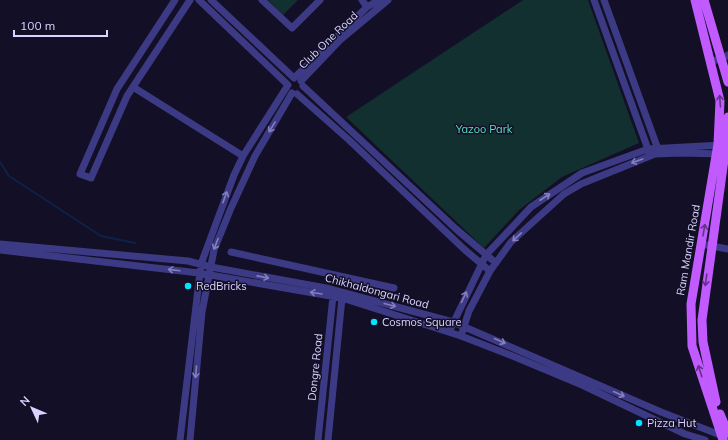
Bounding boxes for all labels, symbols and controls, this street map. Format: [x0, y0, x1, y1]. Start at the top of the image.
street label: Club One Road [296, 8, 360, 72]
scale bar [14, 12, 107, 38]
text: 100 m [20, 18, 55, 33]
one-way arrow [716, 95, 723, 108]
one-way arrow [268, 121, 276, 133]
park label: Yazoo Park [455, 122, 513, 136]
one-way arrow [630, 158, 643, 165]
one-way arrow [222, 191, 230, 203]
one-way arrow [539, 193, 551, 201]
street label: Ram Mandir Road [673, 203, 703, 297]
one-way arrow [700, 224, 708, 237]
one-way arrow [512, 232, 522, 242]
one-way arrow [212, 237, 220, 249]
one-way arrow [168, 267, 181, 274]
street label: Chikhaldongari Road [324, 270, 430, 312]
one-way arrow [256, 273, 269, 281]
one-way arrow [702, 273, 710, 286]
place label: RedBricks [196, 279, 247, 293]
marker: RedBricks [183, 281, 193, 291]
one-way arrow [310, 289, 323, 297]
one-way arrow [461, 291, 469, 303]
one-way arrow [383, 302, 396, 309]
place label: Cosmos Square [382, 315, 461, 329]
marker: Cosmos Square [369, 317, 379, 327]
street label: Dongre Road [305, 333, 325, 401]
one-way arrow [494, 338, 506, 345]
one-way arrow [193, 365, 200, 378]
one-way arrow [696, 366, 704, 378]
north arrow [12, 388, 52, 428]
one-way arrow [613, 391, 625, 398]
text: N [17, 393, 33, 409]
place label: Pizza Hut [647, 416, 696, 430]
marker: Pizza Hut [634, 418, 644, 428]

